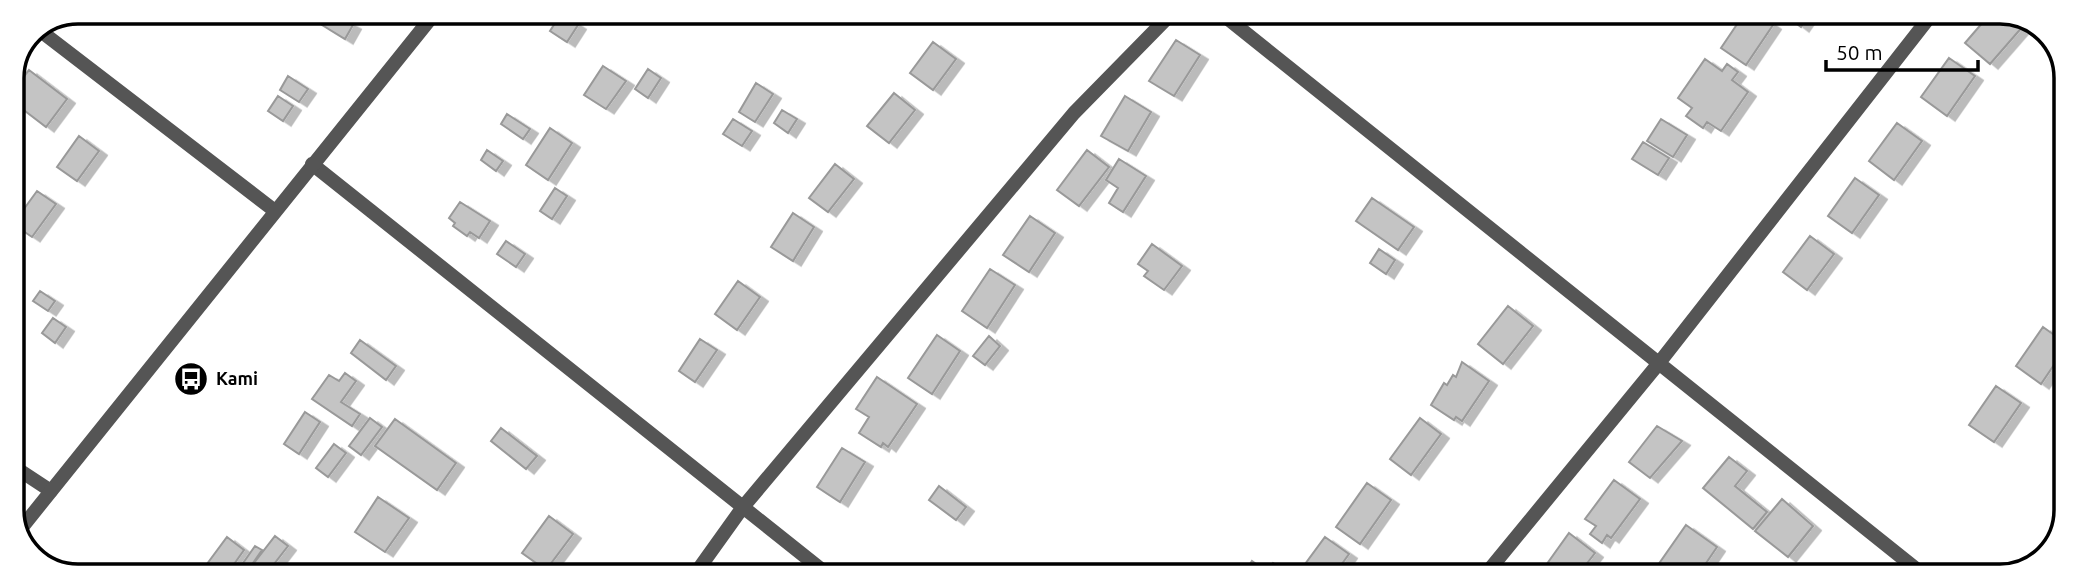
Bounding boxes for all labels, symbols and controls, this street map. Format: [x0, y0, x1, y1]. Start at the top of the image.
scale bar [1826, 28, 1978, 72]
text: 50 m [1836, 40, 1883, 64]
bus stop icon: Kami [172, 360, 210, 398]
place label: Kami [216, 368, 258, 388]

